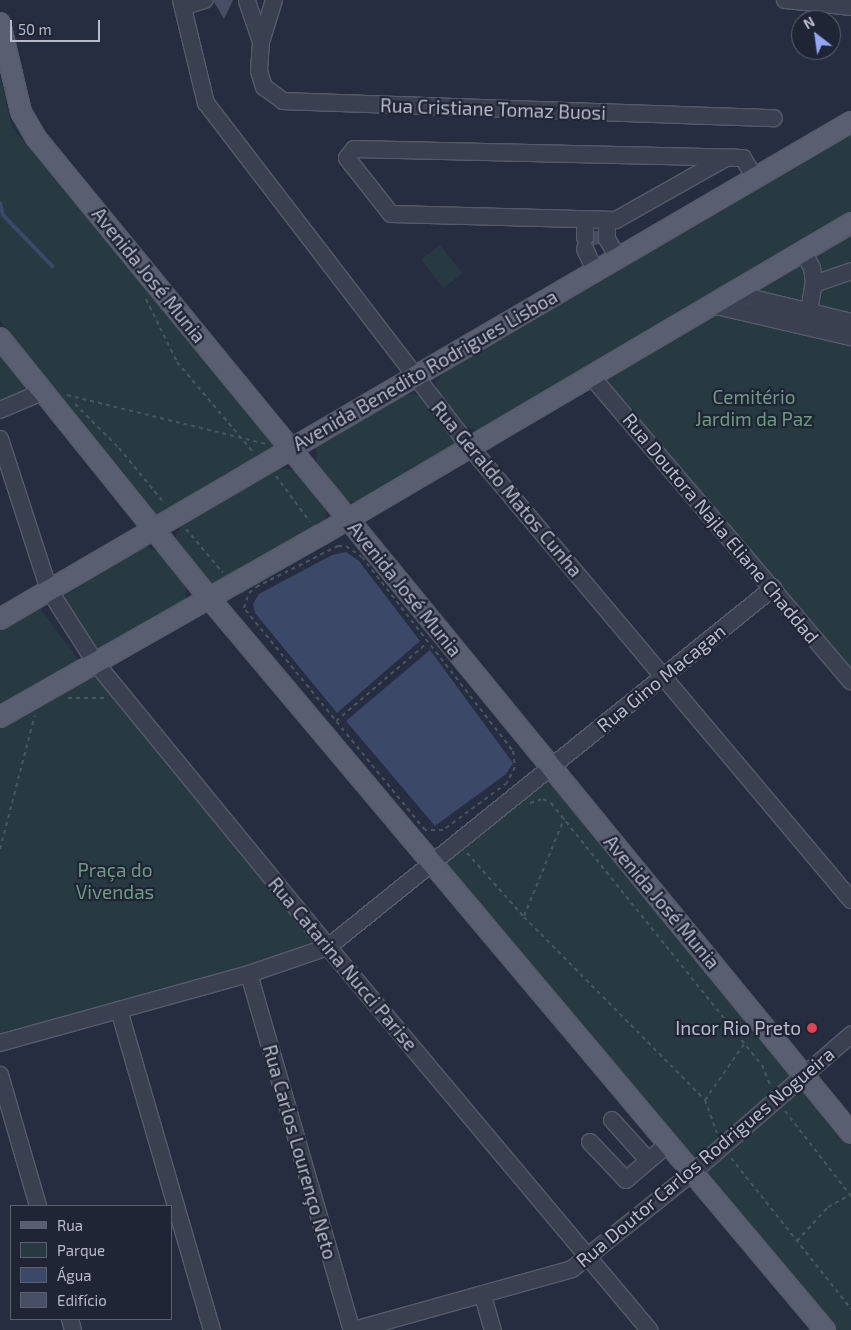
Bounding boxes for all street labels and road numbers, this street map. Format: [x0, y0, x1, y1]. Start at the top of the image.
street label: Rua Cristiane Tomaz Buosi [379, 94, 607, 124]
street label: Avenida José Munia [87, 203, 211, 347]
street label: Avenida Benedito Rodrigues Lisboa [289, 285, 561, 455]
street label: Rua Geraldo Matos Cunha [427, 397, 587, 581]
street label: Rua Doutora Najla Eliane Chaddad [618, 408, 824, 648]
street label: Avenida José Munia [343, 517, 467, 661]
street label: Rua Gino Macagan [592, 619, 730, 737]
street label: Avenida José Munia [599, 830, 725, 974]
street label: Rua Catarina Nucci Parise [264, 873, 422, 1055]
street label: Rua Carlos Lourenço Neto [258, 1042, 342, 1262]
street label: Rua Doutor Carlos Rodrigues Nogueira [571, 1042, 839, 1272]

